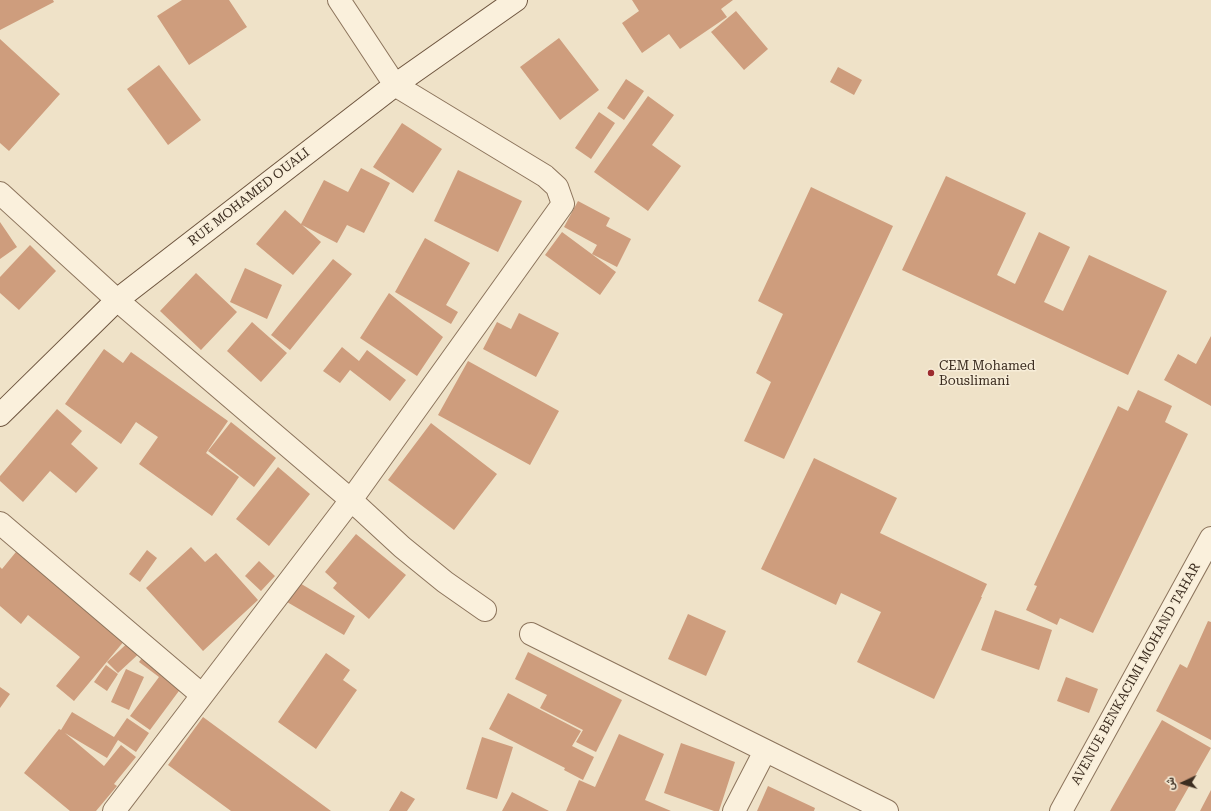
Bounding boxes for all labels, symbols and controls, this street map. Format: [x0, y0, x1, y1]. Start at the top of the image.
street label: RUE MOHAMED OUALI [185, 145, 313, 249]
place label: CEM Mohamed Bouslimani [939, 358, 1035, 389]
marker: CEM Mohamed Bouslimani [926, 368, 936, 378]
street label: AVENUE BENKACIMI MOHAND TAHAR [1068, 560, 1204, 788]
north arrow [1163, 763, 1203, 803]
text: ش [1164, 777, 1177, 791]

